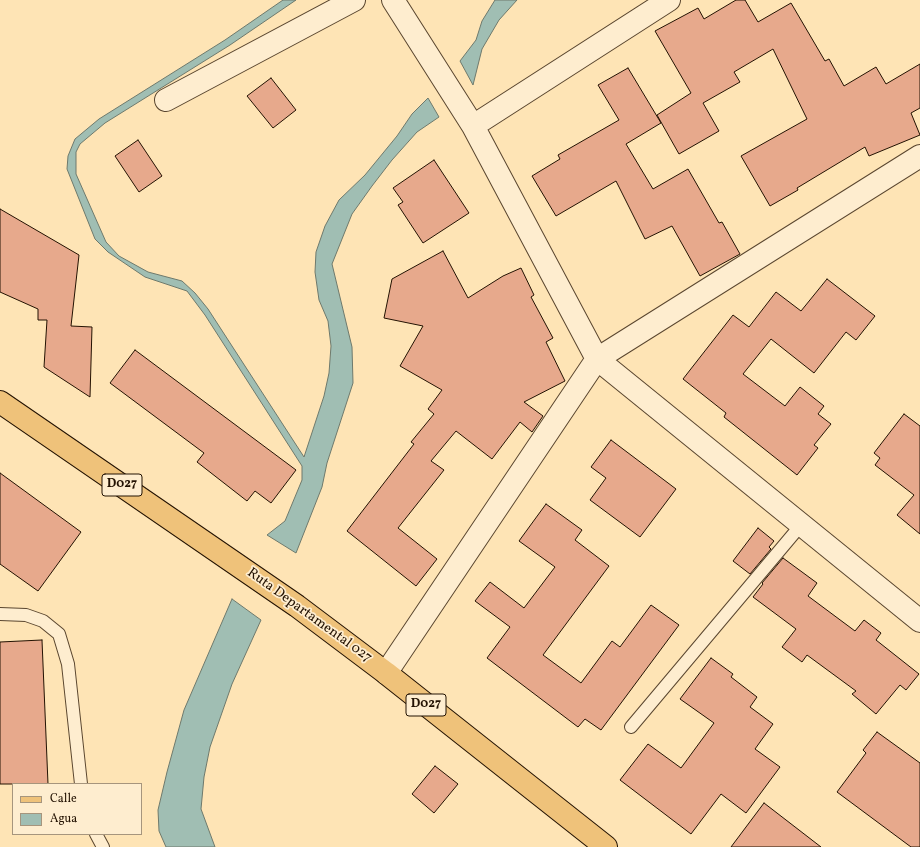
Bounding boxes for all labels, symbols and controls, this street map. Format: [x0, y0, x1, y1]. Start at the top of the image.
road number: D027 [102, 474, 142, 496]
street label: Ruta Departamental 027 [243, 565, 375, 667]
road number: D027 [406, 694, 446, 716]
legend [12, 783, 142, 835]
text: Calle [50, 791, 77, 807]
text: Agua [50, 811, 77, 827]

